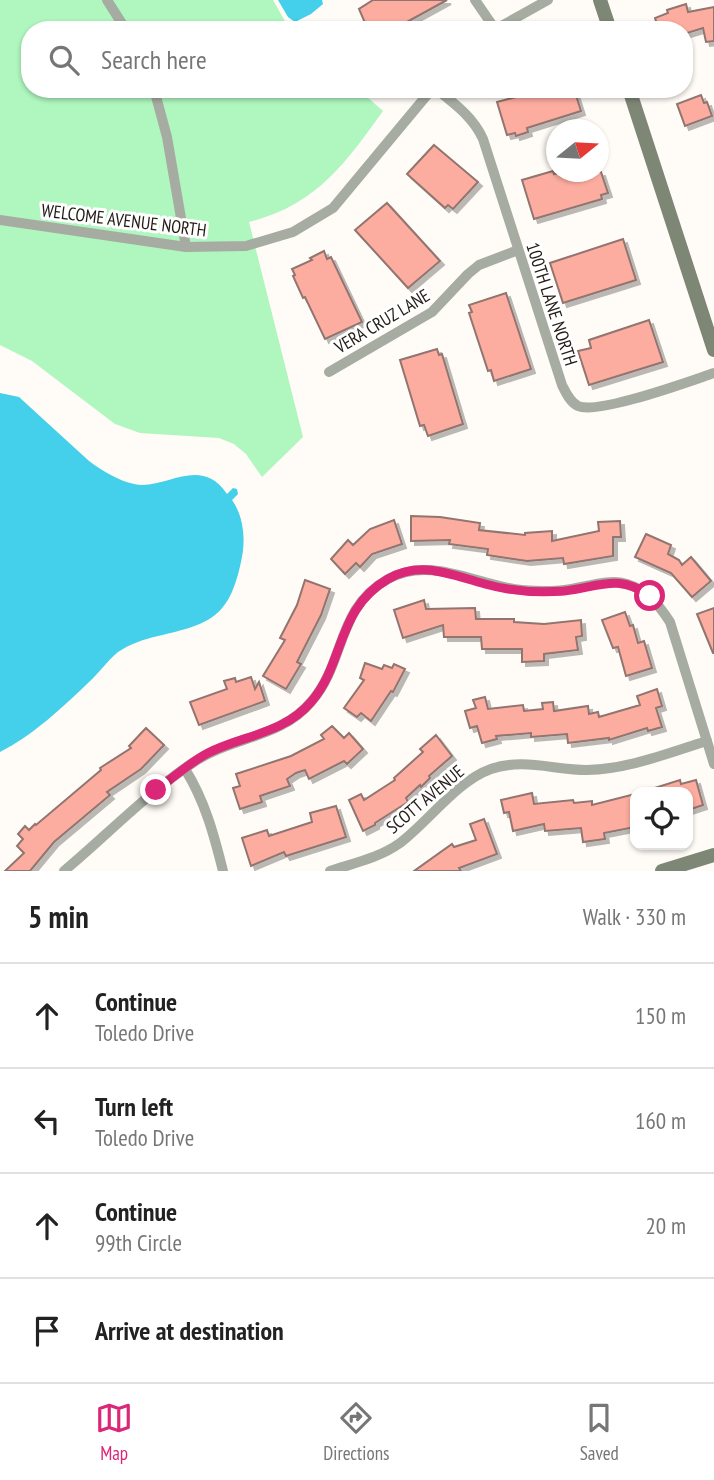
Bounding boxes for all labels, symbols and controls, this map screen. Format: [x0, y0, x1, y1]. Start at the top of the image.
search box [21, 21, 693, 98]
icon: search [45, 41, 83, 79]
text: Search here [101, 43, 207, 76]
north arrow [546, 119, 609, 182]
street label: WELCOME AVENUE NORTH [40, 198, 208, 242]
street label: 100TH LANE NORTH [521, 239, 583, 369]
street label: VERA CRUZ LANE [329, 284, 434, 359]
route start [634, 580, 665, 611]
street label: SCOTT AVENUE [381, 760, 469, 838]
route end [140, 774, 171, 805]
map controls [630, 787, 693, 850]
button: locate [630, 787, 693, 850]
text: 5 min [28, 897, 89, 936]
text: Walk · 330 m [583, 902, 686, 931]
text: Continue [95, 985, 177, 1018]
icon: ahead [28, 997, 66, 1035]
text: 150 m [635, 1001, 686, 1030]
text: Toledo Drive [95, 1018, 194, 1047]
text: Turn left [95, 1090, 173, 1123]
icon: left [28, 1102, 66, 1140]
text: 160 m [635, 1106, 686, 1135]
text: Toledo Drive [95, 1123, 194, 1152]
text: Continue [95, 1195, 177, 1228]
icon: ahead [28, 1207, 66, 1245]
text: 20 m [645, 1211, 686, 1240]
text: 99th Circle [95, 1228, 182, 1257]
icon: arrive [28, 1312, 66, 1350]
text: Arrive at destination [95, 1314, 284, 1347]
tab: Map [95, 1399, 133, 1465]
tab: Directions [323, 1399, 389, 1465]
tab: Saved [580, 1399, 619, 1465]

